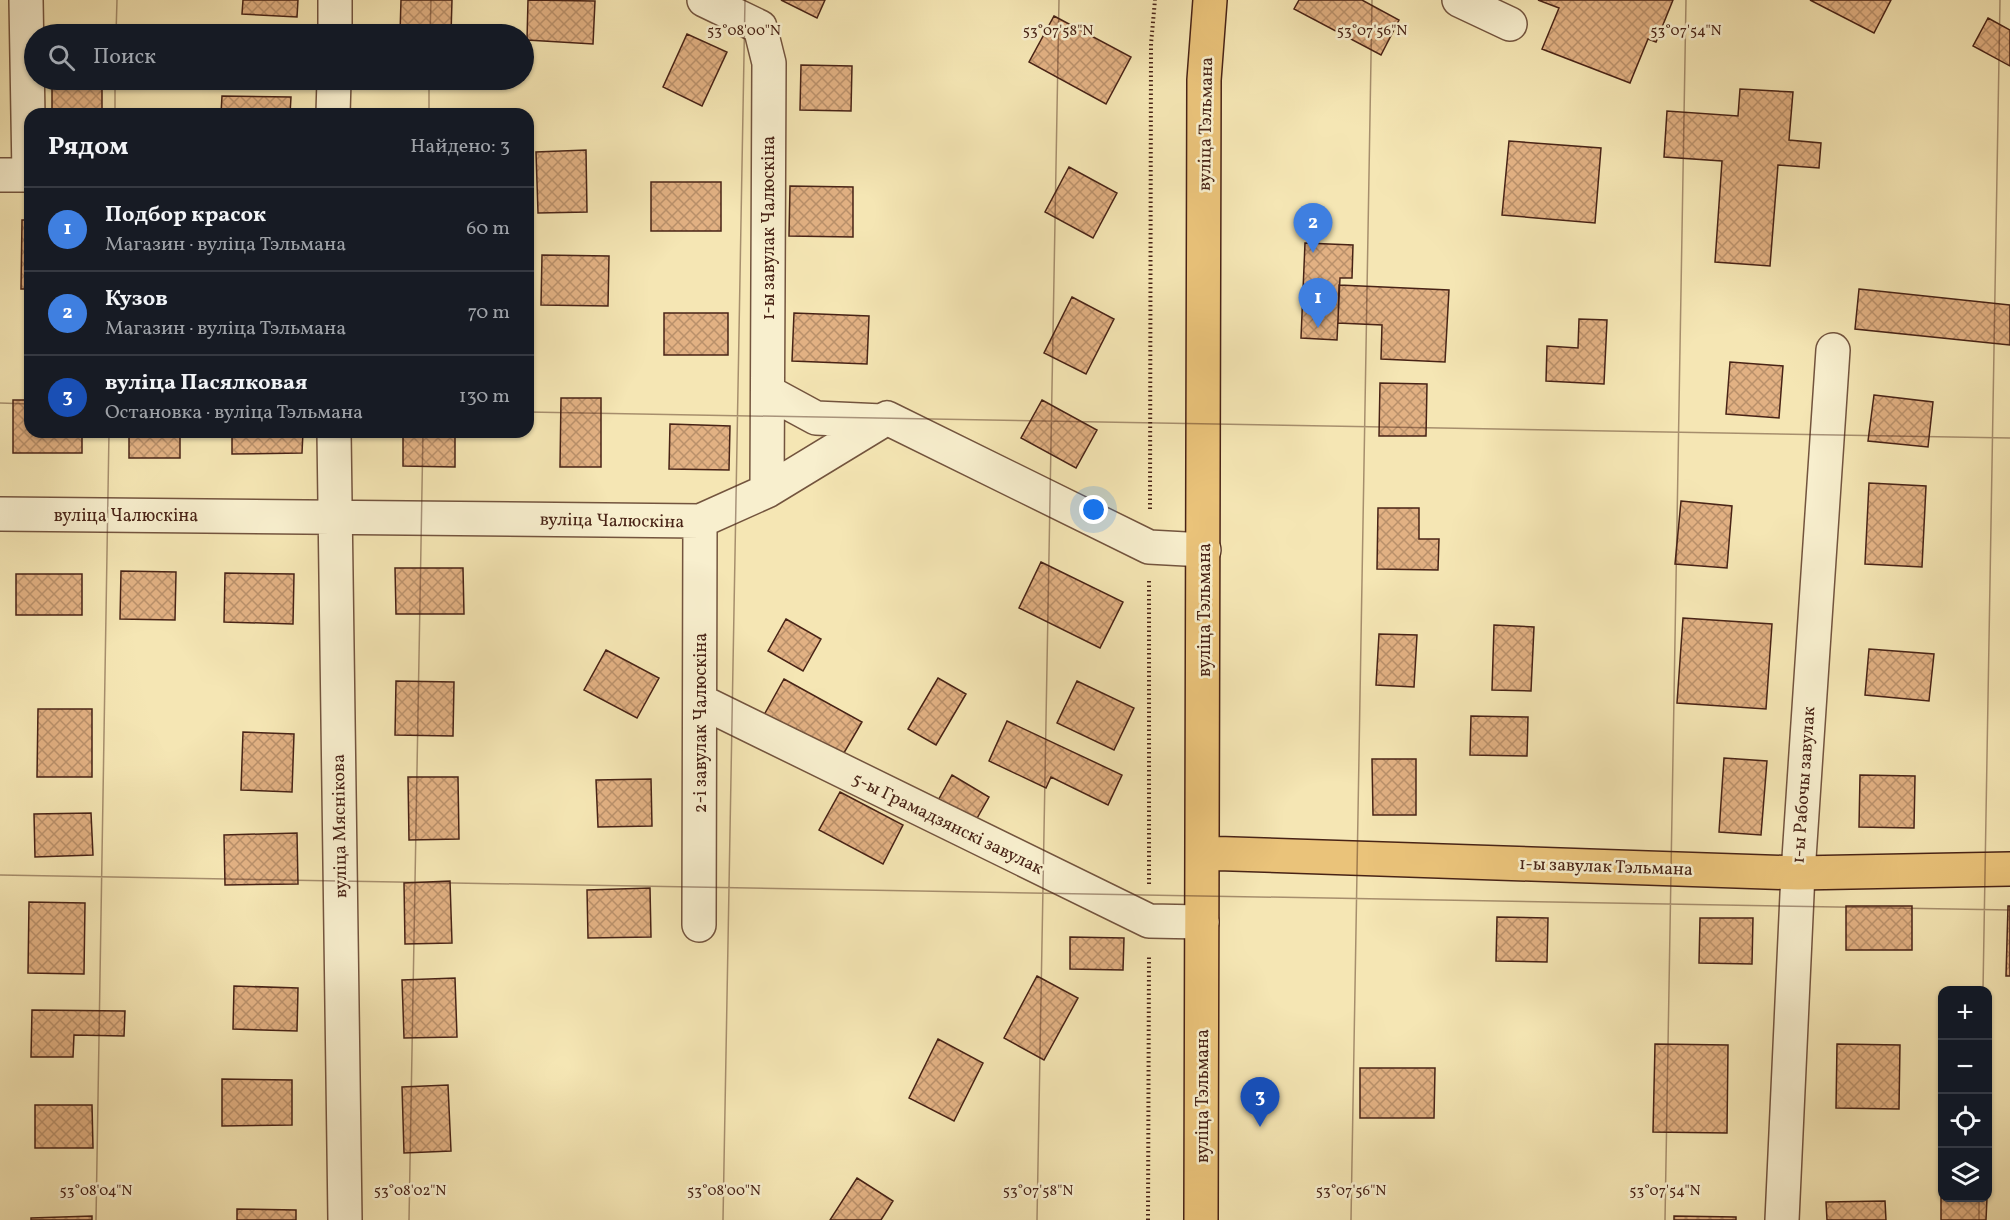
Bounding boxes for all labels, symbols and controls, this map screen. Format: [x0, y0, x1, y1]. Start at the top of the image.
text: 53°08'00"N [707, 21, 781, 42]
text: 53°07'58"N [1023, 21, 1093, 42]
text: 53°07'56"N [1337, 21, 1407, 42]
text: 53°07'54"N [1650, 21, 1722, 42]
search box [24, 24, 534, 90]
icon: search [45, 41, 78, 74]
text: Поиск [93, 42, 156, 73]
street label: вуліца Тэльмана [1193, 57, 1220, 191]
text: Рядом [48, 129, 128, 165]
text: Найдено: 3 [410, 133, 510, 161]
street label: 1-ы завулак Чалюскіна [757, 136, 782, 320]
text: Подбор красок [105, 200, 266, 231]
pin: 2 [1294, 204, 1332, 253]
text: 1 [63, 215, 72, 243]
text: 60 m [466, 215, 510, 243]
text: Магазин · вуліца Тэльмана [105, 231, 346, 259]
pin: 1 [1298, 278, 1338, 328]
text: Кузов [105, 284, 168, 315]
text: 2 [62, 299, 73, 327]
text: 70 m [467, 299, 510, 327]
text: Магазин · вуліца Тэльмана [105, 315, 346, 343]
text: вуліца Пасялковая [105, 368, 308, 399]
text: 3 [62, 383, 73, 411]
text: 130 m [459, 383, 510, 411]
text: Остановка · вуліца Тэльмана [105, 399, 363, 427]
your location [1079, 495, 1108, 524]
street label: вуліца Чалюскіна [54, 504, 198, 529]
street label: вуліца Чалюскіна [539, 508, 684, 535]
street label: вуліца Тэльмана [1193, 543, 1218, 677]
street label: 2-і завулак Чалюскіна [689, 633, 714, 813]
street label: 1-ы Рабочы завулак [1787, 705, 1822, 865]
street label: вуліца Мяснікова [327, 754, 354, 898]
street label: 5-ы Грамадзянскі завулак [847, 767, 1048, 882]
street label: 1-ы завулак Тэльмана [1519, 852, 1693, 883]
map controls [1938, 986, 1992, 1202]
button: + [1938, 986, 1992, 1040]
street label: вуліца Тэльмана [1191, 1029, 1216, 1163]
button: − [1938, 1040, 1992, 1094]
pin: 3 [1240, 1078, 1280, 1127]
button: locate [1938, 1094, 1992, 1148]
button: layers [1938, 1148, 1992, 1202]
text: 53°08'04"N [60, 1181, 132, 1202]
text: 53°08'02"N [374, 1181, 446, 1202]
text: 53°08'00"N [687, 1181, 761, 1202]
text: 53°07'58"N [1003, 1181, 1073, 1202]
text: 53°07'56"N [1316, 1181, 1386, 1202]
text: 53°07'54"N [1629, 1181, 1701, 1202]

